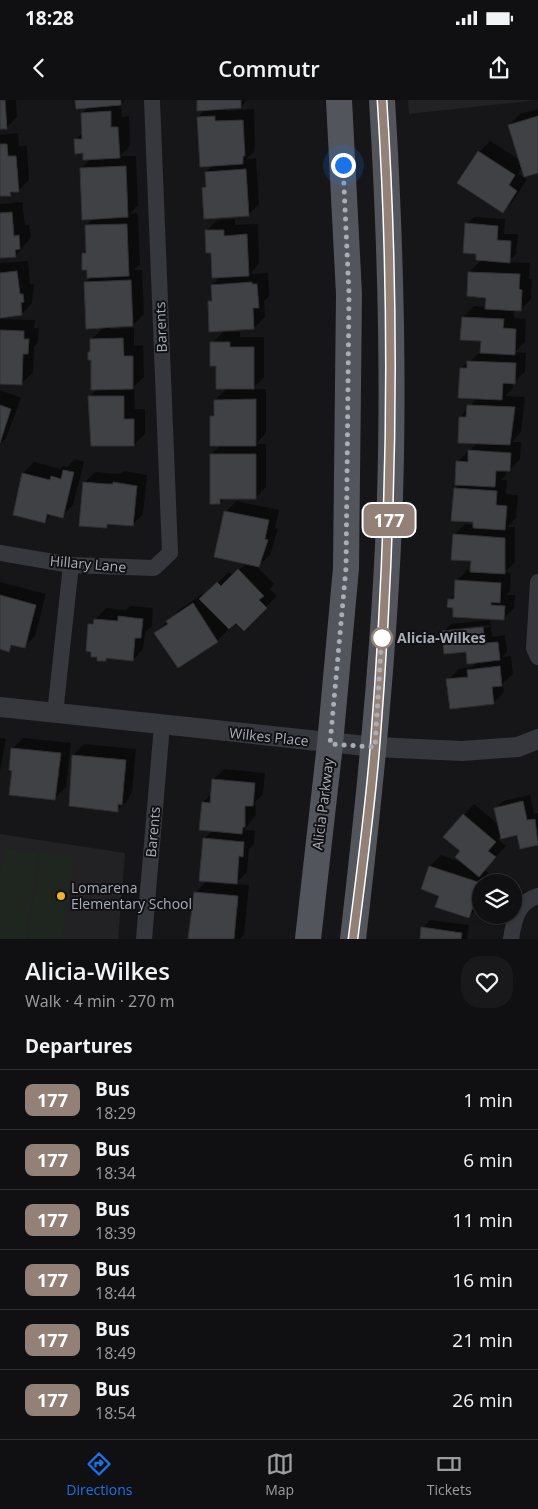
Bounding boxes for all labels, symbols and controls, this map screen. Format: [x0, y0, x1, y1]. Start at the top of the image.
text: 18:28 [25, 5, 74, 31]
text: Commutr [218, 53, 320, 83]
icon: back [25, 54, 53, 82]
icon: share [485, 54, 513, 82]
your location [331, 153, 356, 178]
street label: Barents [150, 301, 171, 353]
line badge: 177 [360, 504, 418, 536]
text: 177 [374, 508, 404, 532]
street label: Hillary Lane [49, 551, 127, 576]
marker: Alicia-Wilkes [371, 627, 393, 649]
place label: Alicia-Wilkes [397, 628, 486, 647]
street label: Wilkes Place [228, 723, 310, 750]
street label: Alicia Parkway [307, 756, 338, 851]
street label: Barents [141, 806, 164, 858]
map controls [472, 874, 522, 924]
button: layers [472, 874, 522, 924]
place label: Lomarena Elementary School [71, 878, 192, 913]
marker: Lomarena Elementary School [55, 890, 67, 902]
text: Alicia-Wilkes [25, 954, 170, 987]
button: heart [461, 956, 513, 1008]
text: Walk · 4 min · 270 m [25, 990, 175, 1012]
text: Departures [25, 1033, 132, 1059]
text: Bus [95, 1076, 130, 1102]
text: 1 min [463, 1087, 513, 1113]
text: 177 [37, 1088, 68, 1112]
text: 18:29 [95, 1102, 136, 1124]
text: Bus [95, 1136, 130, 1162]
text: 6 min [463, 1147, 513, 1173]
text: 177 [37, 1148, 68, 1172]
text: 18:34 [95, 1162, 136, 1184]
text: Bus [95, 1196, 130, 1222]
text: 11 min [452, 1207, 513, 1233]
text: 177 [37, 1208, 68, 1232]
text: 18:39 [95, 1222, 136, 1244]
text: Bus [95, 1256, 130, 1282]
text: 16 min [452, 1267, 513, 1293]
text: 177 [37, 1268, 68, 1292]
text: 18:44 [95, 1282, 136, 1304]
text: Bus [95, 1316, 130, 1342]
text: 21 min [452, 1327, 513, 1353]
text: 177 [37, 1328, 68, 1352]
text: 18:49 [95, 1342, 136, 1364]
text: Bus [95, 1376, 130, 1402]
text: 26 min [452, 1387, 513, 1413]
text: 177 [37, 1388, 68, 1412]
text: 18:54 [95, 1402, 136, 1424]
tab: Directions [66, 1450, 133, 1499]
tab: Map [265, 1450, 294, 1499]
tab: Tickets [427, 1450, 472, 1499]

